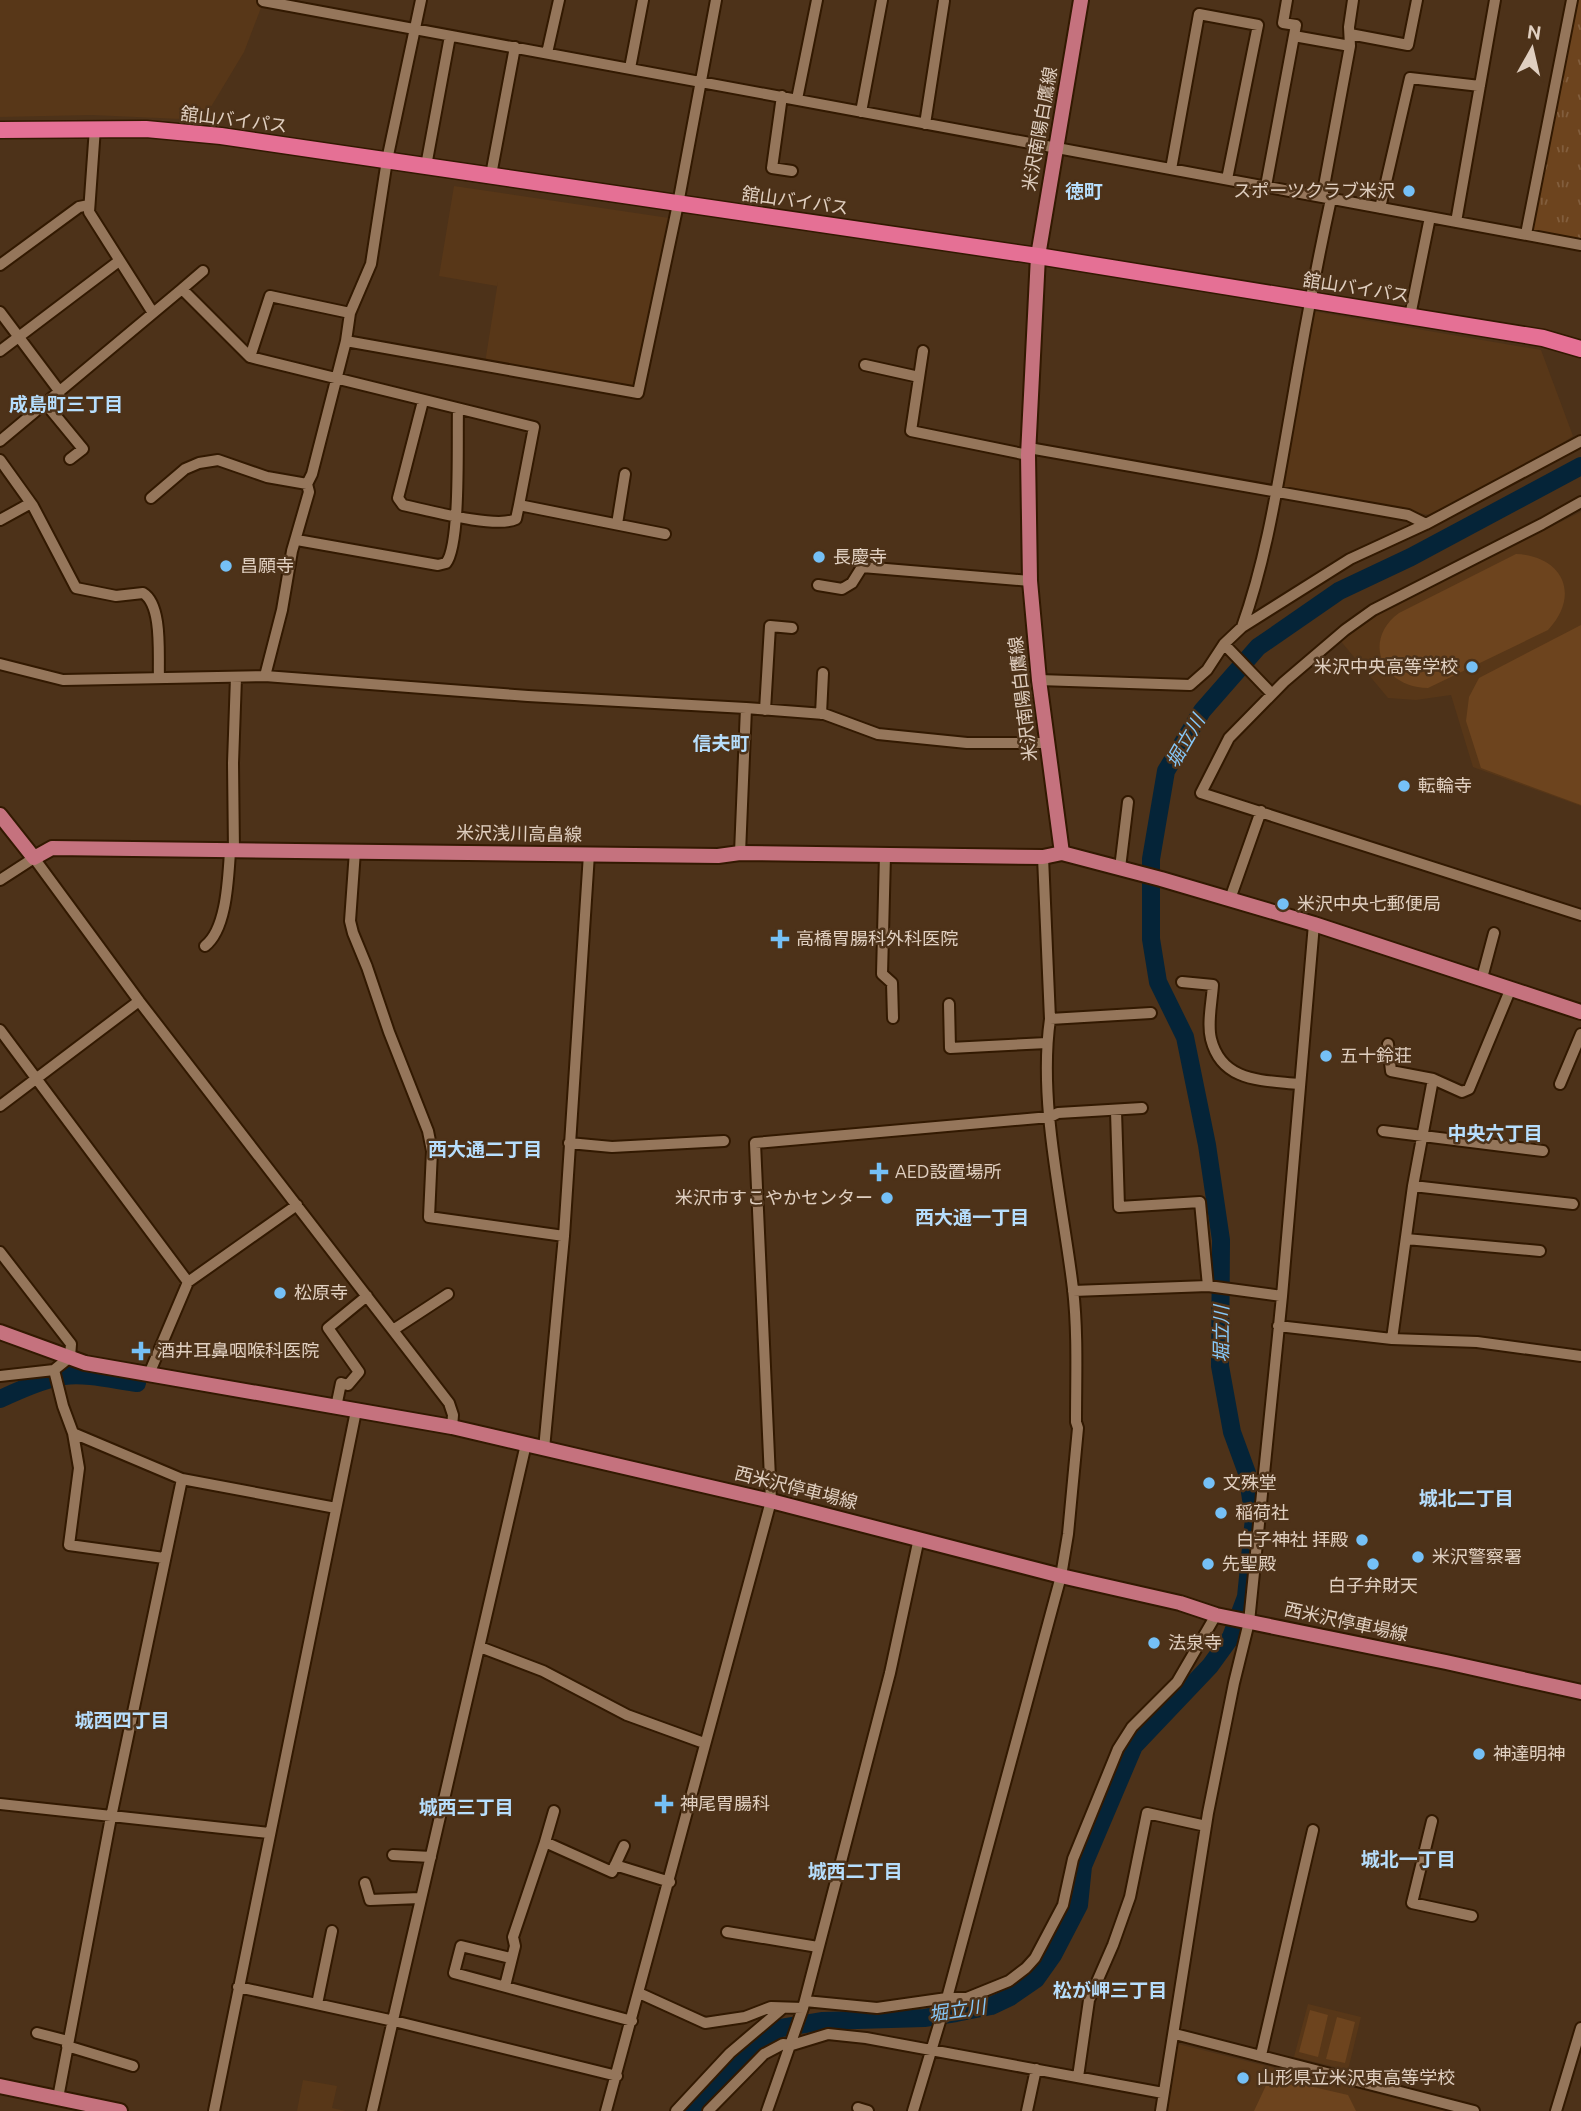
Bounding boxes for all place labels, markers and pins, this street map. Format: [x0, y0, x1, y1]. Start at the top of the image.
place label: スポーツクラブ米沢 [1233, 180, 1395, 200]
marker: スポーツクラブ米沢 [1401, 183, 1417, 199]
place label: 長慶寺 [833, 546, 887, 566]
marker: 長慶寺 [811, 549, 827, 565]
place label: 昌願寺 [240, 555, 294, 575]
marker: 昌願寺 [218, 558, 234, 574]
place label: 米沢中央高等学校 [1314, 656, 1458, 676]
marker: 米沢中央高等学校 [1464, 659, 1480, 675]
place label: 転輪寺 [1418, 775, 1472, 795]
marker: 転輪寺 [1396, 778, 1412, 794]
place label: 米沢中央七郵便局 [1297, 893, 1441, 913]
marker: 米沢中央七郵便局 [1275, 896, 1291, 912]
place label: 高橋胃腸科外科医院 [796, 928, 958, 948]
marker: 高橋胃腸科外科医院 [770, 929, 790, 949]
place label: 五十鈴荘 [1340, 1045, 1412, 1065]
marker: 五十鈴荘 [1318, 1048, 1334, 1064]
place label: AED設置場所 [895, 1161, 1002, 1181]
marker: AED設置場所 [869, 1162, 889, 1182]
place label: 米沢市すこやかセンター [675, 1187, 873, 1207]
marker: 米沢市すこやかセンター [879, 1190, 895, 1206]
place label: 松原寺 [294, 1282, 348, 1302]
marker: 松原寺 [272, 1285, 288, 1301]
place label: 酒井耳鼻咽喉科医院 [157, 1340, 319, 1360]
marker: 酒井耳鼻咽喉科医院 [131, 1341, 151, 1361]
place label: 文殊堂 [1223, 1472, 1277, 1492]
marker: 文殊堂 [1201, 1475, 1217, 1491]
place label: 稲荷社 [1235, 1502, 1289, 1522]
marker: 稲荷社 [1213, 1505, 1229, 1521]
place label: 白子神社 拝殿 [1236, 1529, 1348, 1549]
marker: 白子神社 拝殿 [1354, 1532, 1370, 1548]
place label: 米沢警察署 [1432, 1546, 1522, 1566]
marker: 米沢警察署 [1410, 1549, 1426, 1565]
place label: 先聖殿 [1222, 1553, 1276, 1573]
marker: 先聖殿 [1200, 1556, 1216, 1572]
marker: 白子弁財天 [1365, 1556, 1381, 1572]
place label: 白子弁財天 [1328, 1575, 1418, 1595]
place label: 法泉寺 [1168, 1632, 1222, 1652]
marker: 法泉寺 [1146, 1635, 1162, 1651]
place label: 神達明神 [1493, 1743, 1565, 1763]
marker: 神達明神 [1471, 1746, 1487, 1762]
place label: 神尾胃腸科 [680, 1793, 770, 1813]
marker: 神尾胃腸科 [654, 1794, 674, 1814]
place label: 山形県立米沢東高等学校 [1257, 2067, 1455, 2087]
marker: 山形県立米沢東高等学校 [1235, 2070, 1251, 2086]

